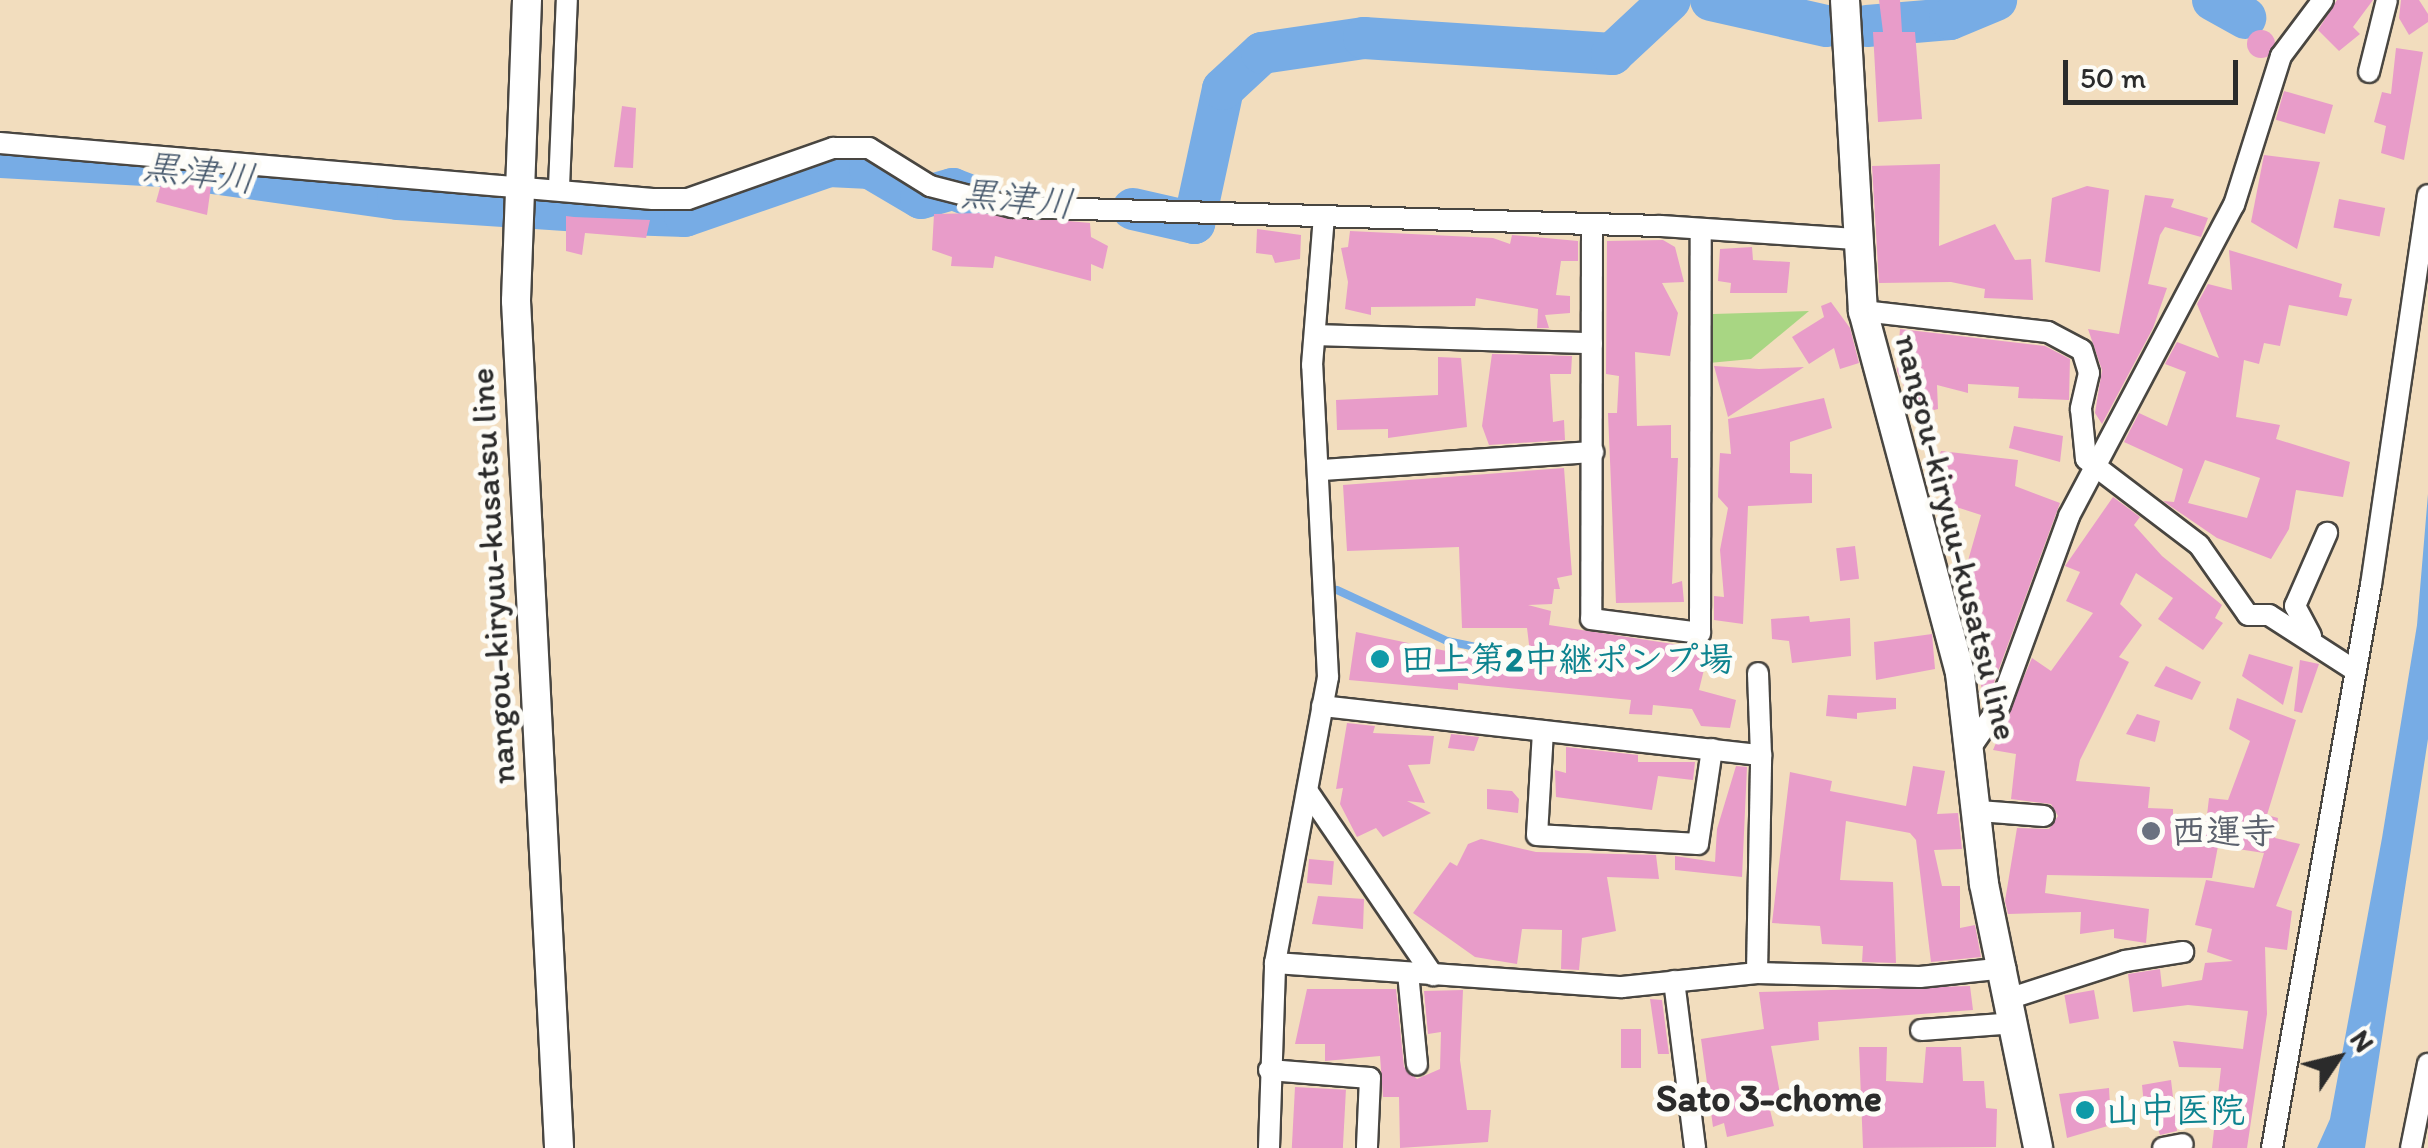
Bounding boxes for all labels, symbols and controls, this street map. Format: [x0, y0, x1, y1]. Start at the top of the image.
scale bar [2068, 40, 2243, 102]
text: 50 m [2080, 59, 2146, 96]
water label: 黒津川 [140, 143, 258, 203]
water label: 黒津川 [958, 170, 1076, 228]
street label: nangou-kiryuu-kusatsu line [1886, 330, 2028, 744]
street label: nangou-kiryuu-kusatsu line [460, 367, 524, 785]
place label: 田上第2中継ポンプ場 [1400, 638, 1733, 680]
marker: 田上第2中継ポンプ場 [1369, 648, 1391, 670]
place label: 西運寺 [2171, 810, 2276, 852]
marker: 西運寺 [2140, 820, 2162, 842]
north arrow [2288, 1008, 2388, 1108]
text: N [2343, 1023, 2382, 1058]
district label: Sato 3-chome [1656, 1076, 1882, 1122]
place label: 山中医院 [2105, 1089, 2245, 1131]
marker: 山中医院 [2074, 1099, 2096, 1121]

